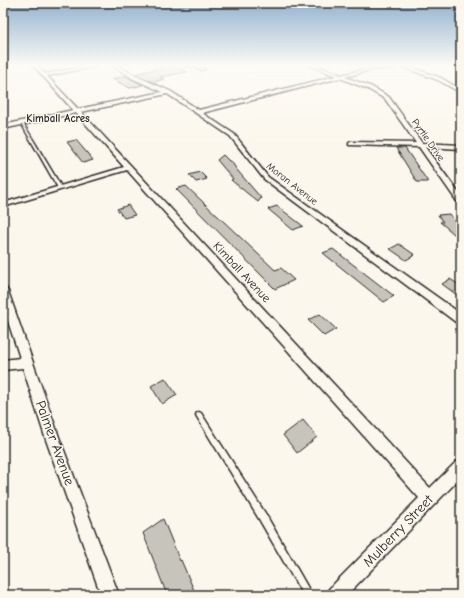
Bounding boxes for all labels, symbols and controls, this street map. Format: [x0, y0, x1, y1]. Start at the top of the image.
district label: Kimball Acres [26, 112, 90, 125]
street label: Pyrtle Drive [409, 117, 447, 163]
street label: Moran Avenue [264, 160, 320, 208]
street label: Kimball Avenue [210, 239, 274, 305]
street label: Palmer Avenue [32, 398, 78, 488]
street label: Mulberry Street [359, 491, 437, 571]

